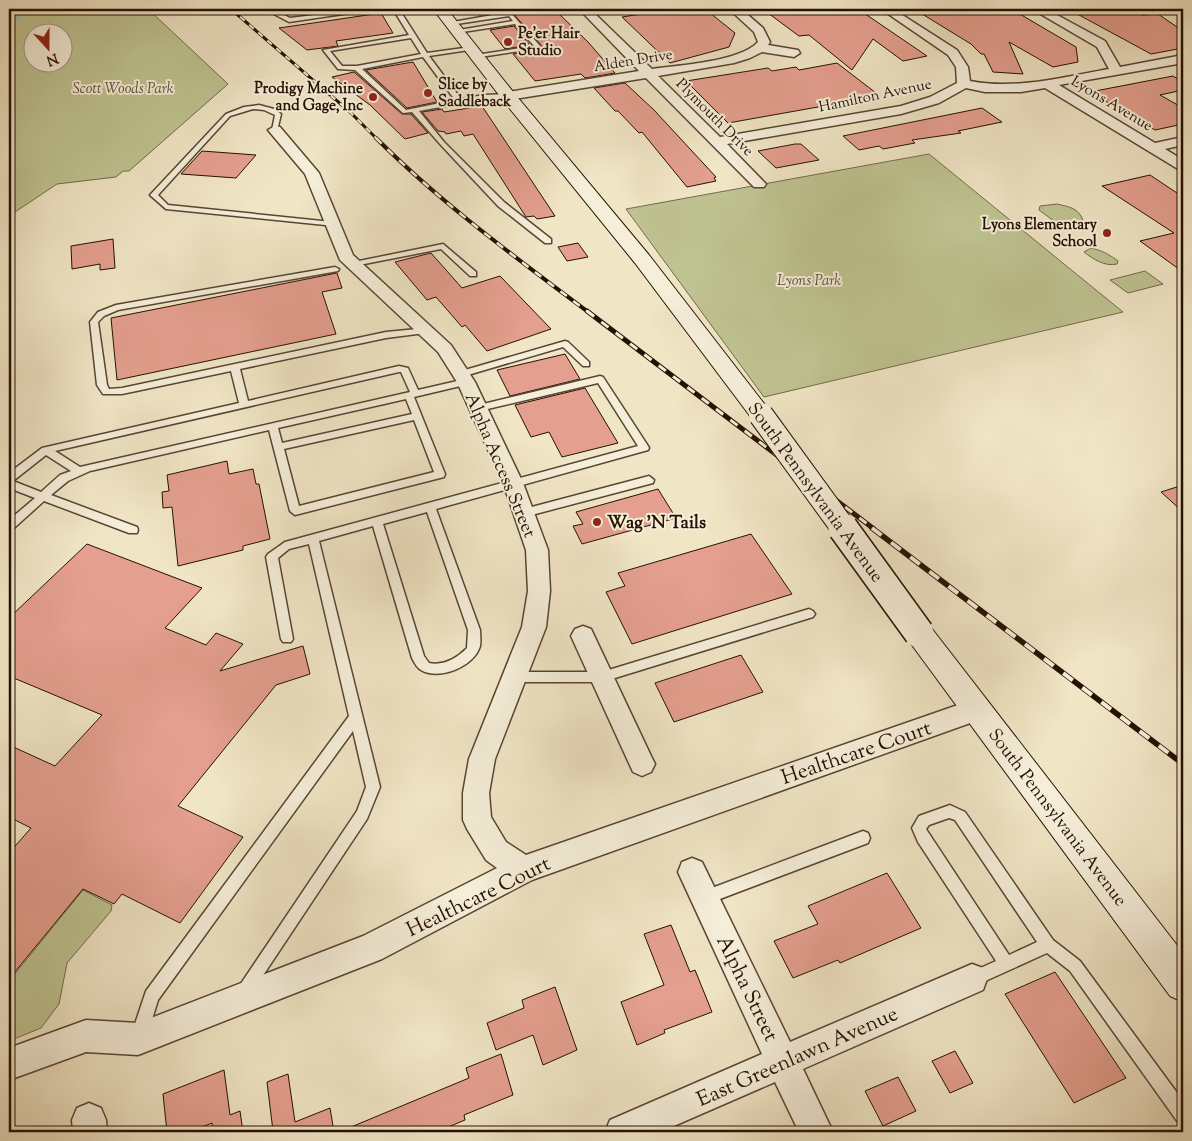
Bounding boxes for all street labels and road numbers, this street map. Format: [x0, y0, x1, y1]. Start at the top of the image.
street label: Alden Drive [592, 45, 674, 78]
street label: Lyons Avenue [1066, 72, 1156, 137]
street label: Plymouth Drive [670, 74, 758, 162]
street label: Hamilton Avenue [817, 74, 934, 119]
street label: Alpha Access Street [457, 389, 541, 542]
street label: South Pennsylvania Avenue [740, 398, 889, 589]
street label: Healthcare Court [778, 714, 936, 794]
street label: South Pennsylvania Avenue [981, 724, 1132, 913]
street label: Healthcare Court [402, 850, 556, 946]
street label: Alpha Street [708, 931, 785, 1047]
street label: East Greenlawn Avenue [692, 1000, 903, 1116]

